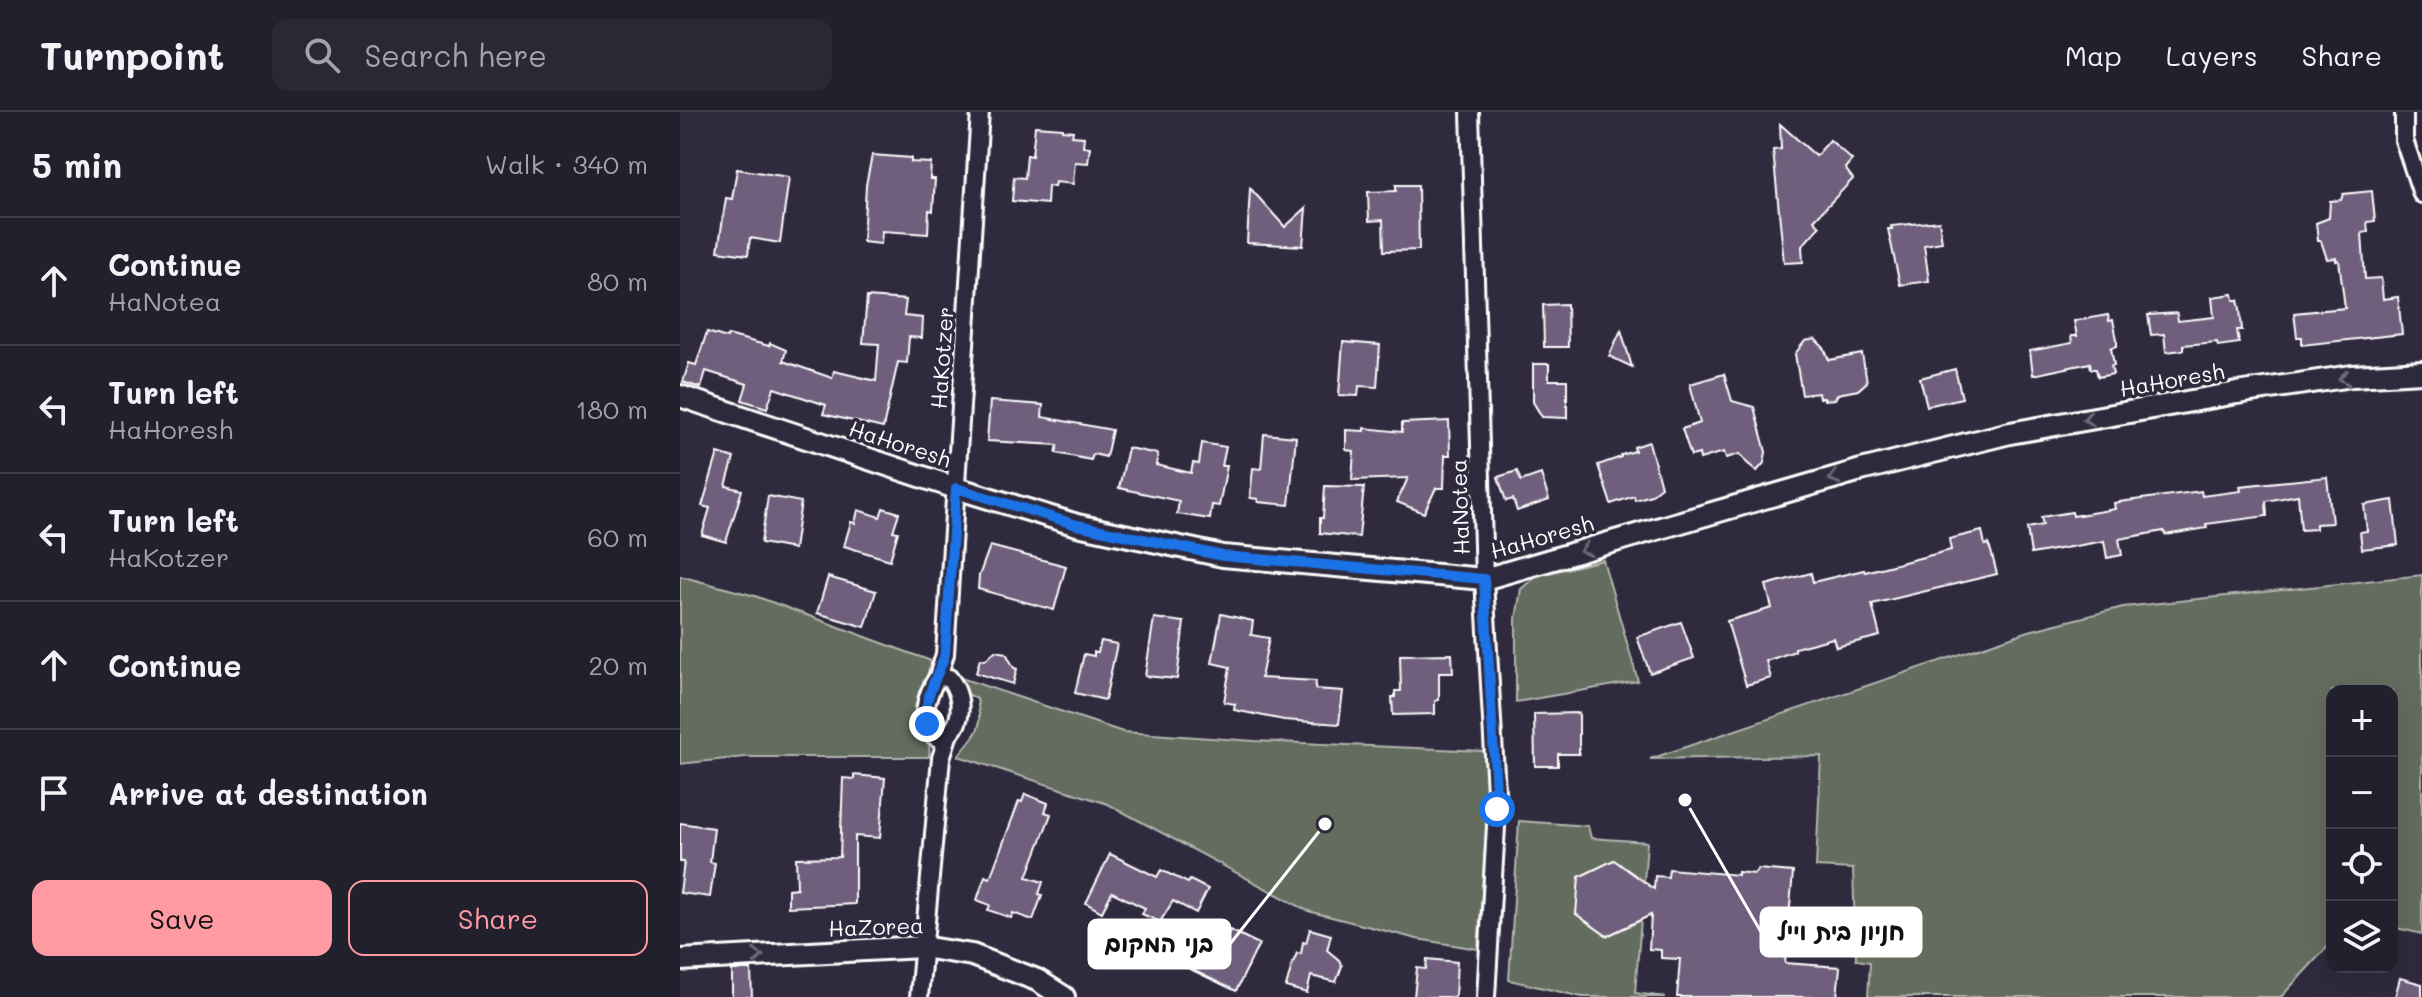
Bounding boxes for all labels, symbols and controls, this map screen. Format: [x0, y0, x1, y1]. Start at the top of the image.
search box [272, 19, 832, 91]
text: Turnpoint [40, 30, 224, 80]
icon: search [300, 33, 344, 77]
text: Search here [364, 35, 547, 75]
text: Map [2065, 37, 2122, 73]
text: Layers [2166, 37, 2258, 73]
text: Share [2302, 37, 2382, 73]
text: 5 min [32, 142, 122, 187]
text: Walk · 340 m [485, 147, 648, 181]
text: Continue [108, 244, 241, 284]
icon: ahead [32, 259, 76, 303]
text: 80 m [587, 264, 648, 298]
text: HaNotea [108, 284, 221, 318]
street label: HaKotzer [923, 306, 960, 410]
street label: HaHoresh [2117, 356, 2227, 403]
one-way arrow [2337, 369, 2350, 386]
text: Turn left [108, 372, 239, 412]
icon: left [32, 387, 76, 431]
text: 180 m [576, 392, 648, 426]
one-way arrow [2081, 410, 2094, 427]
text: HaHoresh [108, 412, 233, 446]
street label: HaHoresh [845, 413, 955, 474]
street label: HaNotea [1443, 459, 1476, 555]
one-way arrow [1828, 469, 1842, 485]
text: Turn left [108, 500, 239, 540]
street label: HaHoresh [1487, 508, 1597, 565]
icon: left [32, 515, 76, 559]
text: 60 m [587, 520, 648, 554]
text: HaKotzer [108, 540, 229, 574]
one-way arrow [1578, 541, 1592, 557]
icon: ahead [32, 643, 76, 687]
text: Continue [108, 645, 241, 685]
text: 20 m [588, 648, 648, 682]
map controls [2326, 685, 2398, 973]
button: + [2326, 685, 2398, 757]
route end [909, 706, 945, 742]
button: − [2326, 757, 2398, 829]
icon: arrive [32, 771, 76, 815]
text: Arrive at destination [108, 773, 428, 813]
route start [1479, 791, 1515, 827]
button: locate [2326, 829, 2398, 901]
button: Save [32, 880, 332, 956]
button: Share [348, 880, 648, 956]
button: layers [2326, 901, 2398, 973]
callout: חניון בית וייל [1761, 908, 1921, 956]
street label: HaZorea [828, 910, 924, 943]
text: חניון בית וייל [1777, 915, 1905, 947]
callout: בני המקום [1089, 920, 1230, 968]
text: בני המקום [1104, 927, 1214, 958]
one-way arrow [752, 948, 765, 965]

